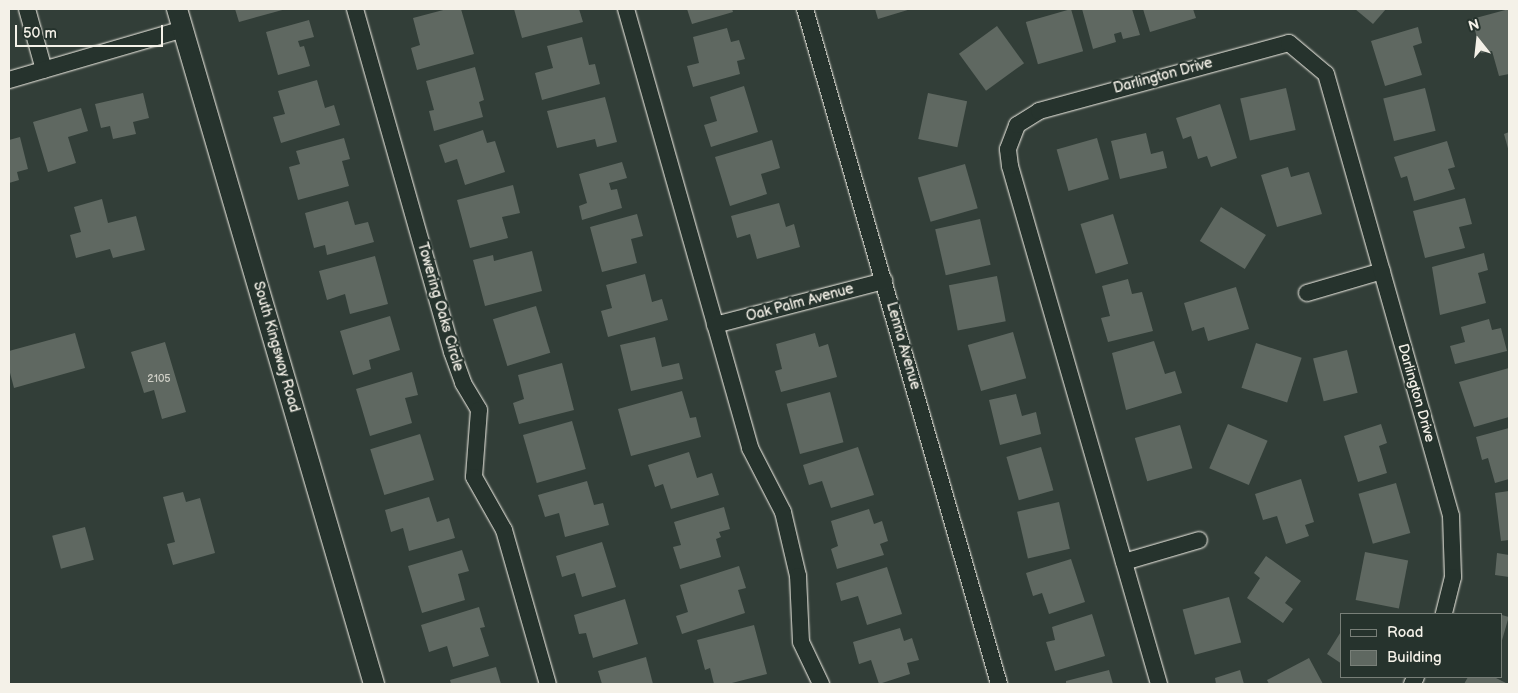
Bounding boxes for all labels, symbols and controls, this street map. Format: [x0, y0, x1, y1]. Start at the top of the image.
scale bar [18, 15, 165, 47]
north arrow [1453, 15, 1503, 65]
text: N [1466, 15, 1481, 35]
text: 50 m [23, 24, 57, 43]
street label: Darlington Drive [1112, 55, 1214, 97]
street label: Towering Oaks Circle [414, 241, 466, 373]
street label: South Kingsway Road [249, 279, 303, 415]
street label: Oak Palm Avenue [744, 281, 856, 325]
street label: Lenna Avenue [882, 300, 924, 392]
street label: Darlington Drive [1394, 342, 1438, 444]
house number: 2105 [147, 372, 171, 386]
legend [1340, 613, 1503, 678]
text: Road [1387, 623, 1423, 642]
text: Building [1387, 648, 1442, 667]

